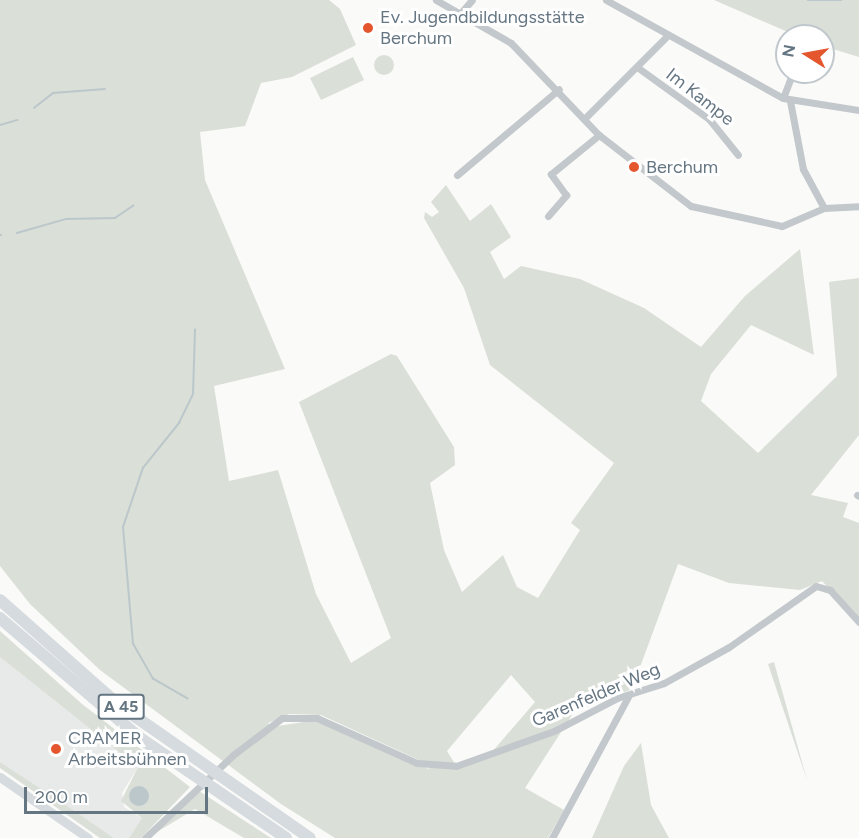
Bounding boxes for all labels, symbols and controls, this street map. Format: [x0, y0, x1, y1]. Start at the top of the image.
place label: Ev. Jugendbildungsstätte Berchum [380, 7, 585, 50]
marker: Ev. Jugendbildungsstätte Berchum [361, 21, 375, 35]
north arrow [775, 24, 835, 84]
text: N [778, 43, 799, 59]
street label: Im Kampe [662, 64, 738, 130]
place label: Berchum [646, 156, 718, 178]
marker: Berchum [627, 160, 641, 174]
street label: Garenfelder Weg [529, 658, 663, 732]
road number: A 45 [97, 694, 145, 720]
place label: CRAMER Arbeitsbühnen [68, 728, 187, 771]
marker: CRAMER Arbeitsbühnen [49, 742, 63, 756]
scale bar [27, 775, 212, 813]
text: 200 m [35, 786, 88, 808]

